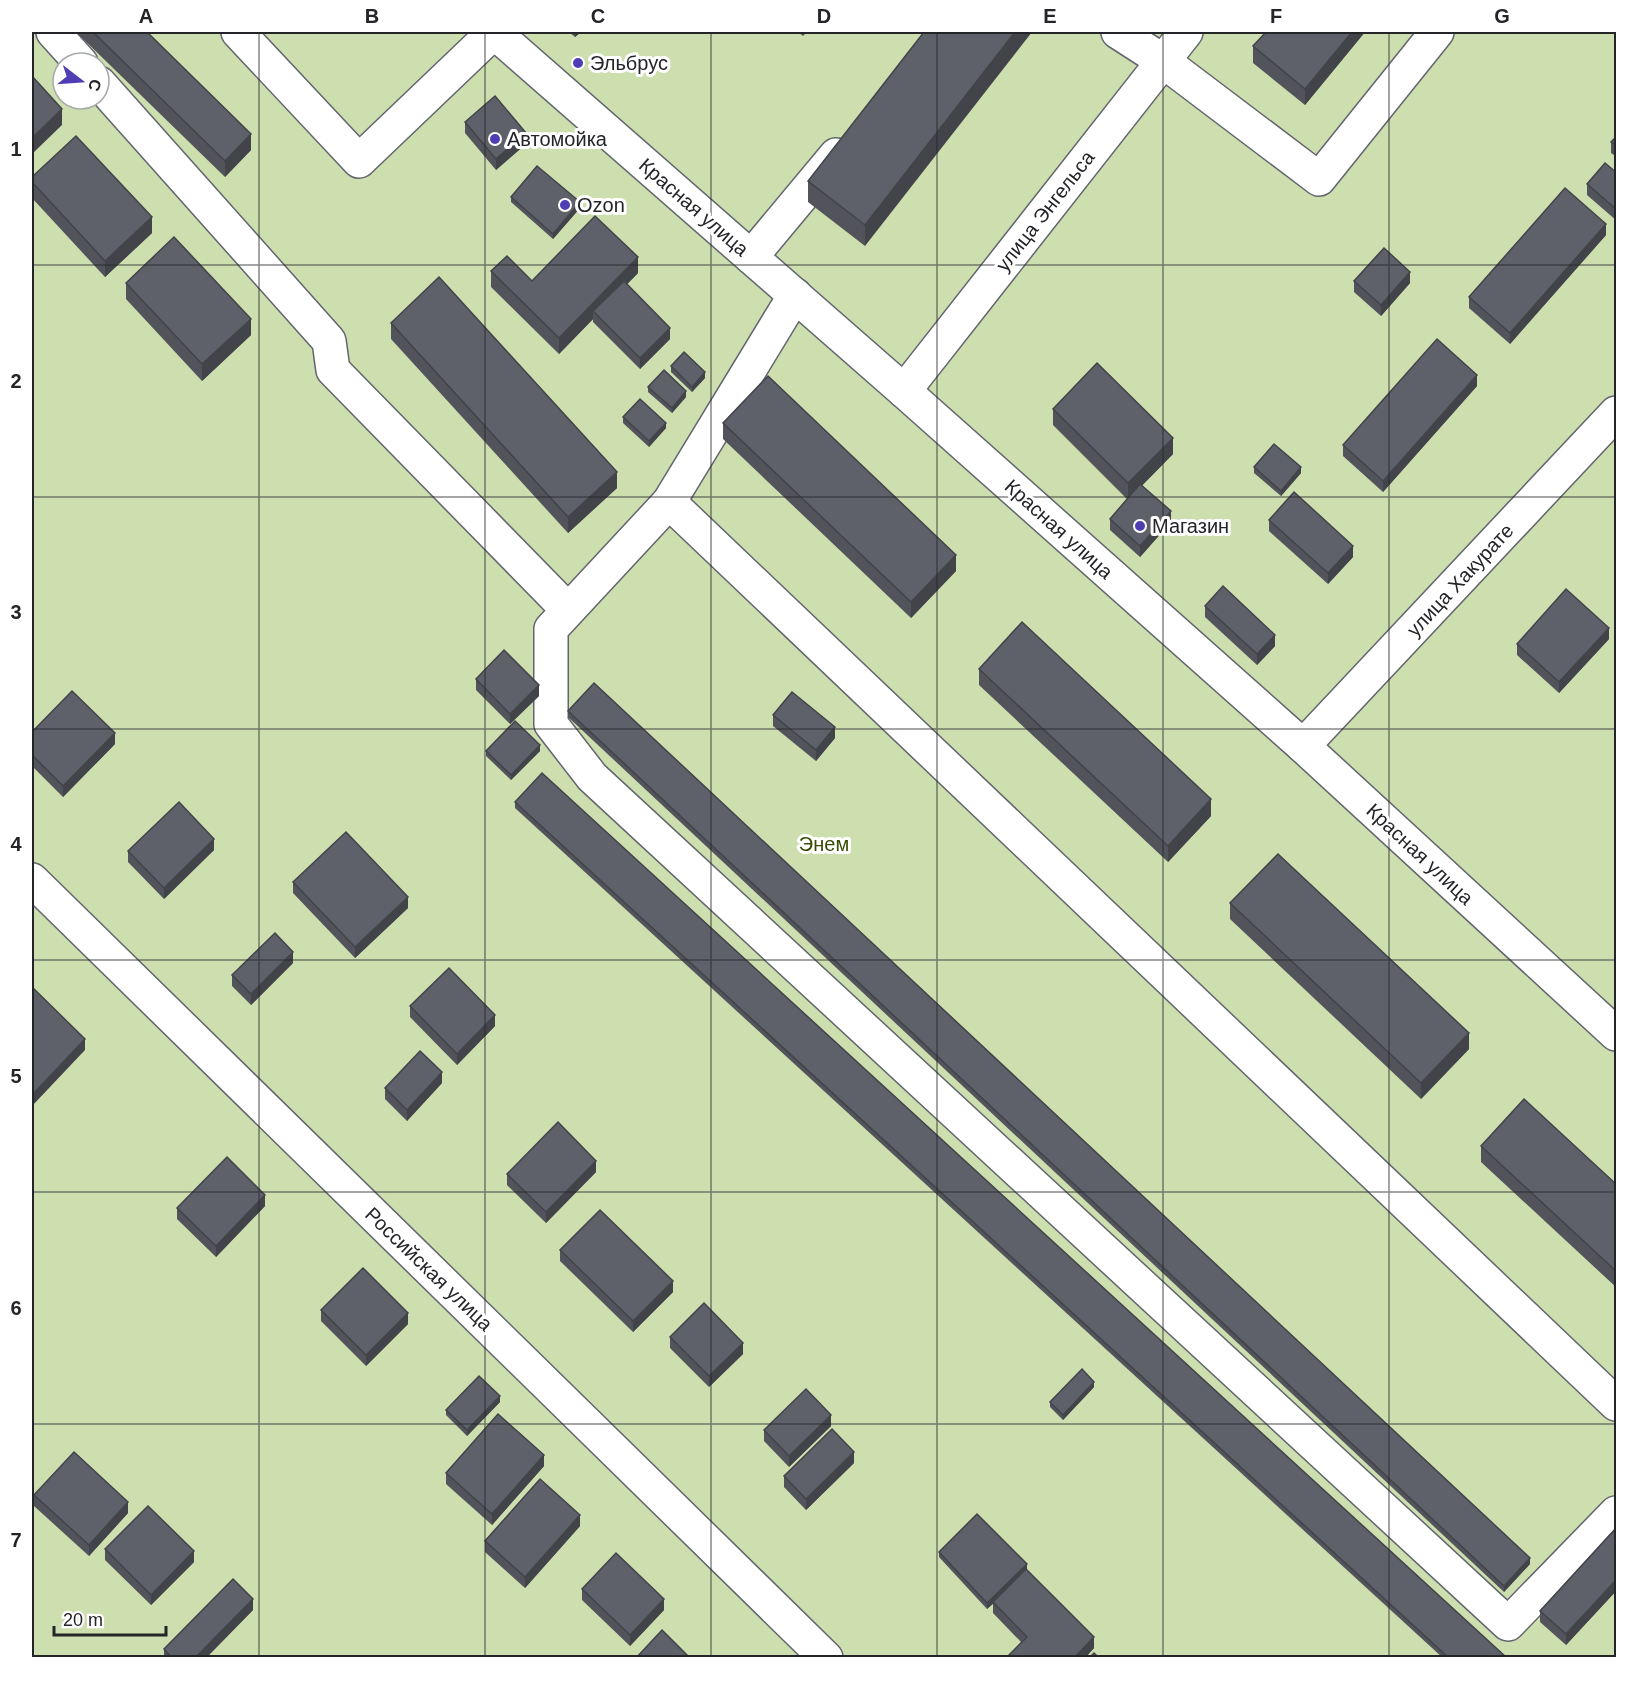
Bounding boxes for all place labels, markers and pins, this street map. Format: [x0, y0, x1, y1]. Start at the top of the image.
place label: Эльбрус [590, 52, 668, 74]
marker: Эльбрус [571, 56, 585, 70]
place label: Автомойка [507, 128, 608, 150]
marker: Автомойка [488, 132, 502, 146]
place label: Ozon [577, 194, 625, 216]
marker: Ozon [558, 198, 572, 212]
place label: Магазин [1152, 515, 1229, 537]
marker: Магазин [1133, 519, 1147, 533]

